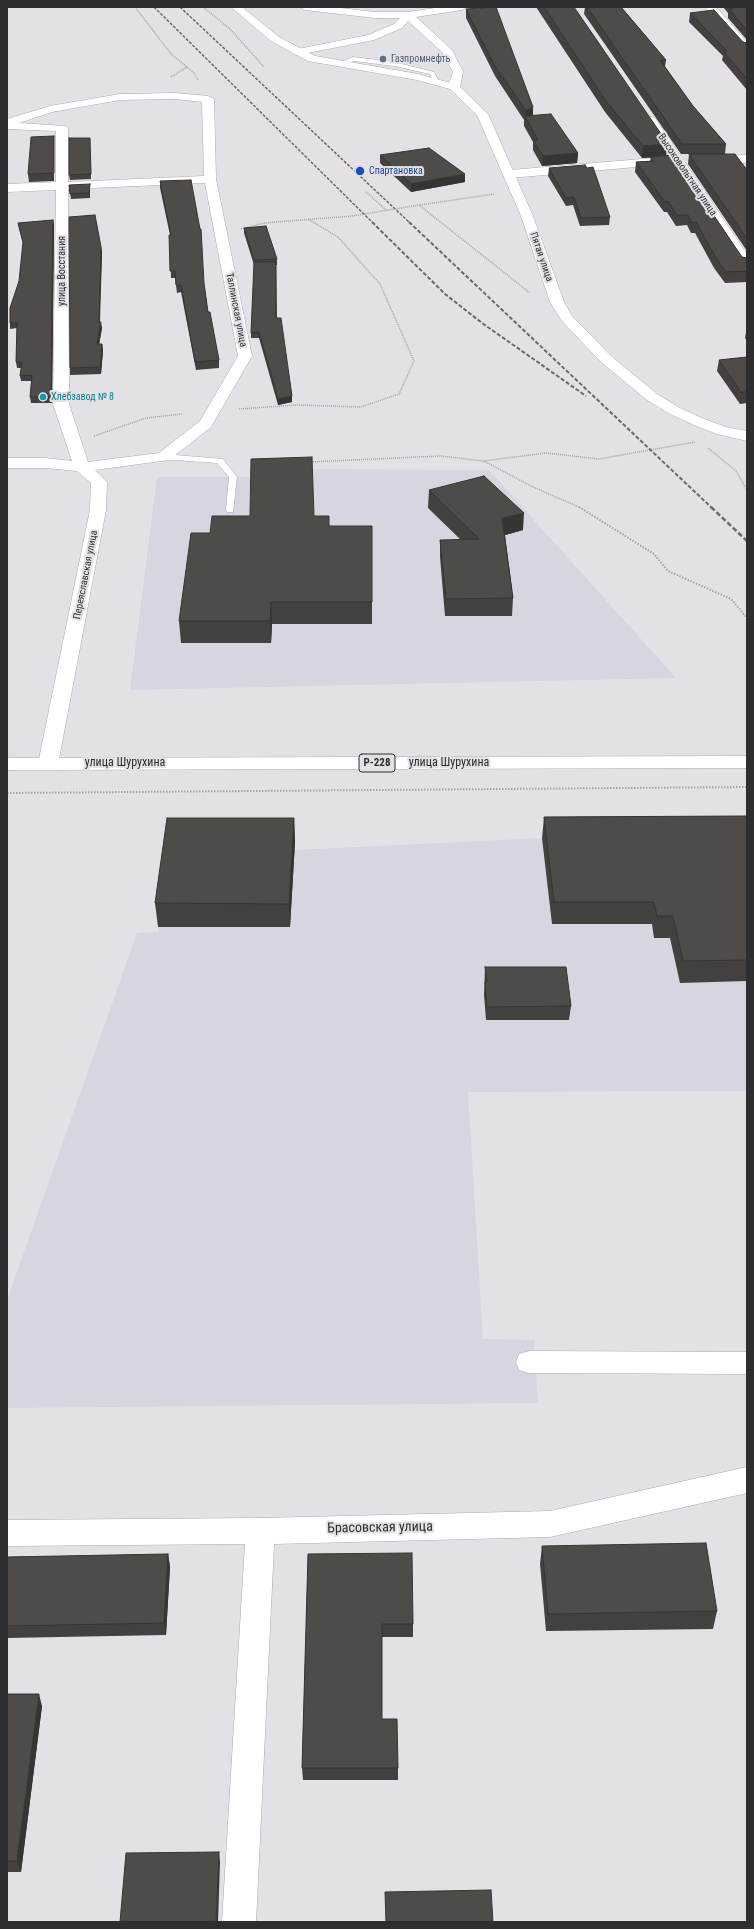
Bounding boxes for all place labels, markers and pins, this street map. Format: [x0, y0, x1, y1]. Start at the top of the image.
place label: Газпромнефть [391, 53, 450, 65]
marker: Газпромнефть [378, 54, 388, 64]
marker: Спартановка [354, 165, 366, 177]
place label: Спартановка [369, 165, 423, 177]
place label: Хлебзавод № 8 [51, 391, 114, 403]
marker: Хлебзавод № 8 [38, 392, 48, 402]

